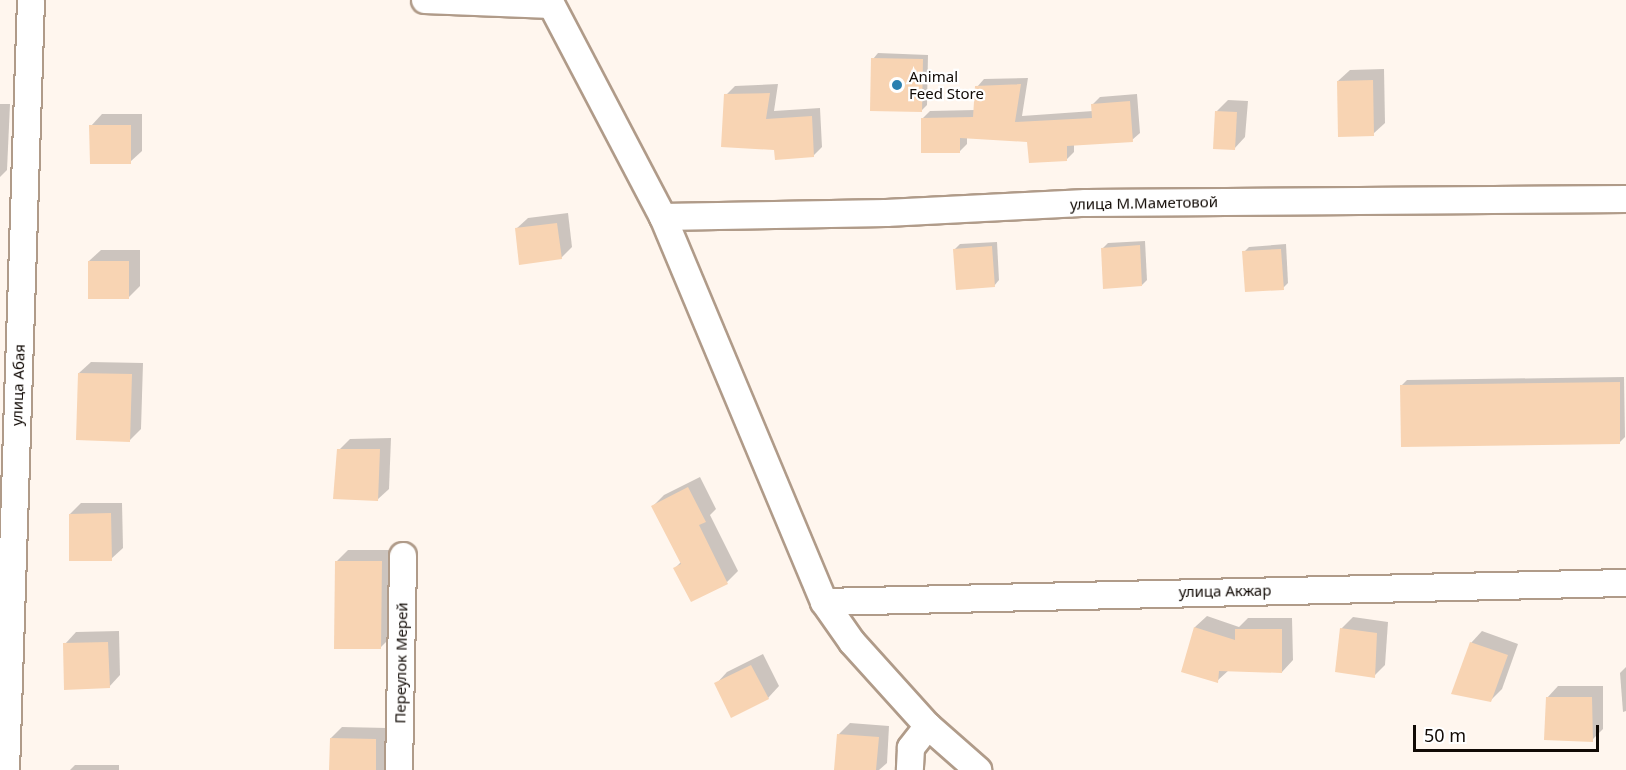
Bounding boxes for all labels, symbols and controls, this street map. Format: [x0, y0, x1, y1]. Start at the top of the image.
place label: Animal Feed Store [909, 67, 984, 102]
marker: Animal Feed Store [890, 78, 904, 92]
street label: улица М.Маметовой [1070, 193, 1218, 213]
street label: улица Абая [8, 344, 28, 426]
street label: улица Акжар [1179, 581, 1271, 601]
street label: Переулок Мерей [391, 602, 411, 724]
scale bar [1416, 713, 1602, 751]
text: 50 m [1424, 723, 1466, 747]

